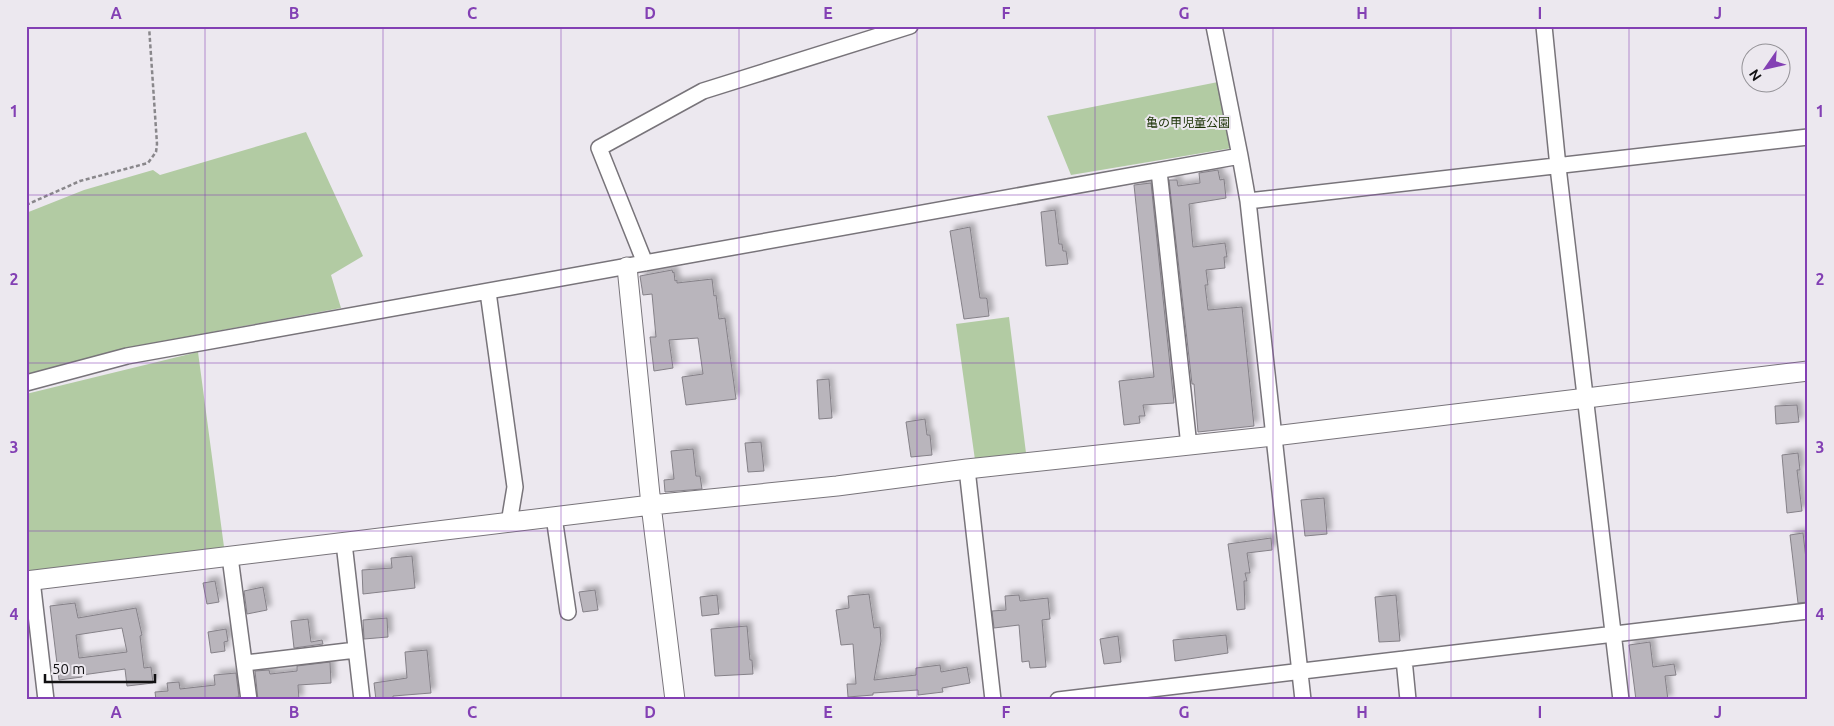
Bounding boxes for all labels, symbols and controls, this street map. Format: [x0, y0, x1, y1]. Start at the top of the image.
text: A [110, 4, 122, 22]
text: B [289, 4, 299, 22]
text: C [467, 4, 477, 22]
text: D [644, 4, 656, 22]
text: E [823, 4, 833, 22]
text: F [1002, 4, 1011, 22]
text: G [1178, 4, 1190, 22]
text: H [1356, 4, 1368, 22]
text: I [1538, 4, 1542, 22]
text: J [1714, 4, 1722, 22]
north arrow [1742, 42, 1792, 92]
text: N [1746, 66, 1765, 84]
text: 1 [9, 102, 19, 120]
text: 1 [1815, 102, 1825, 120]
park label: 亀の甲児童公園 [1146, 116, 1230, 129]
text: 2 [9, 270, 19, 288]
text: 2 [1815, 270, 1825, 288]
text: 3 [9, 438, 19, 456]
text: 3 [1815, 438, 1825, 456]
text: 4 [9, 605, 19, 623]
text: 4 [1815, 605, 1825, 623]
scale bar [45, 651, 155, 683]
text: 50 m [52, 660, 85, 677]
text: A [110, 703, 122, 721]
text: B [289, 703, 299, 721]
text: C [467, 703, 477, 721]
text: D [644, 703, 656, 721]
text: E [823, 703, 833, 721]
text: F [1002, 703, 1011, 721]
text: G [1178, 703, 1190, 721]
text: H [1356, 703, 1368, 721]
text: I [1538, 703, 1542, 721]
text: J [1714, 703, 1722, 721]

